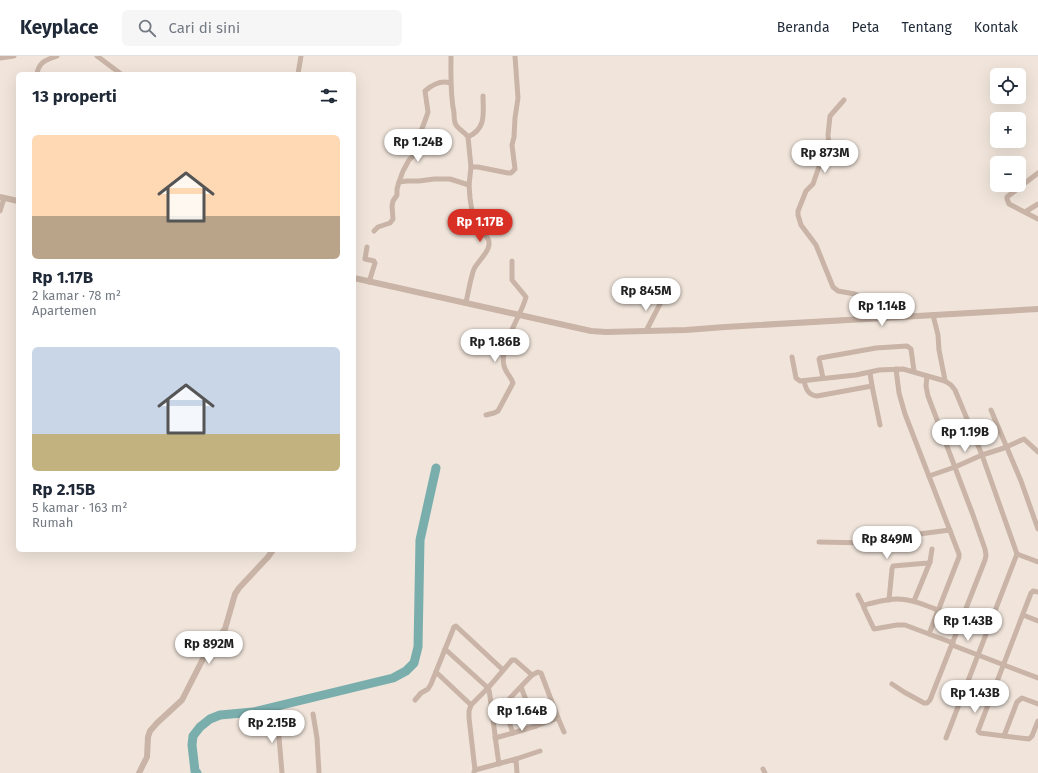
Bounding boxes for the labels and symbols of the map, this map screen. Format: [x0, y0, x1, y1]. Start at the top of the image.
pin: Rp 1.24B [377, 129, 459, 163]
pin: Rp 873M [788, 140, 862, 174]
pin: Rp 1.17B [439, 209, 521, 243]
pin: Rp 845M [609, 278, 683, 312]
pin: Rp 1.14B [841, 293, 923, 327]
pin: Rp 1.86B [454, 329, 536, 363]
pin: Rp 1.19B [924, 419, 1006, 453]
pin: Rp 849M [850, 526, 924, 560]
pin: Rp 1.43B [927, 608, 1009, 642]
pin: Rp 892M [172, 631, 246, 665]
pin: Rp 1.43B [934, 680, 1016, 714]
pin: Rp 1.64B [481, 698, 563, 732]
pin: Rp 2.15B [231, 710, 313, 744]

